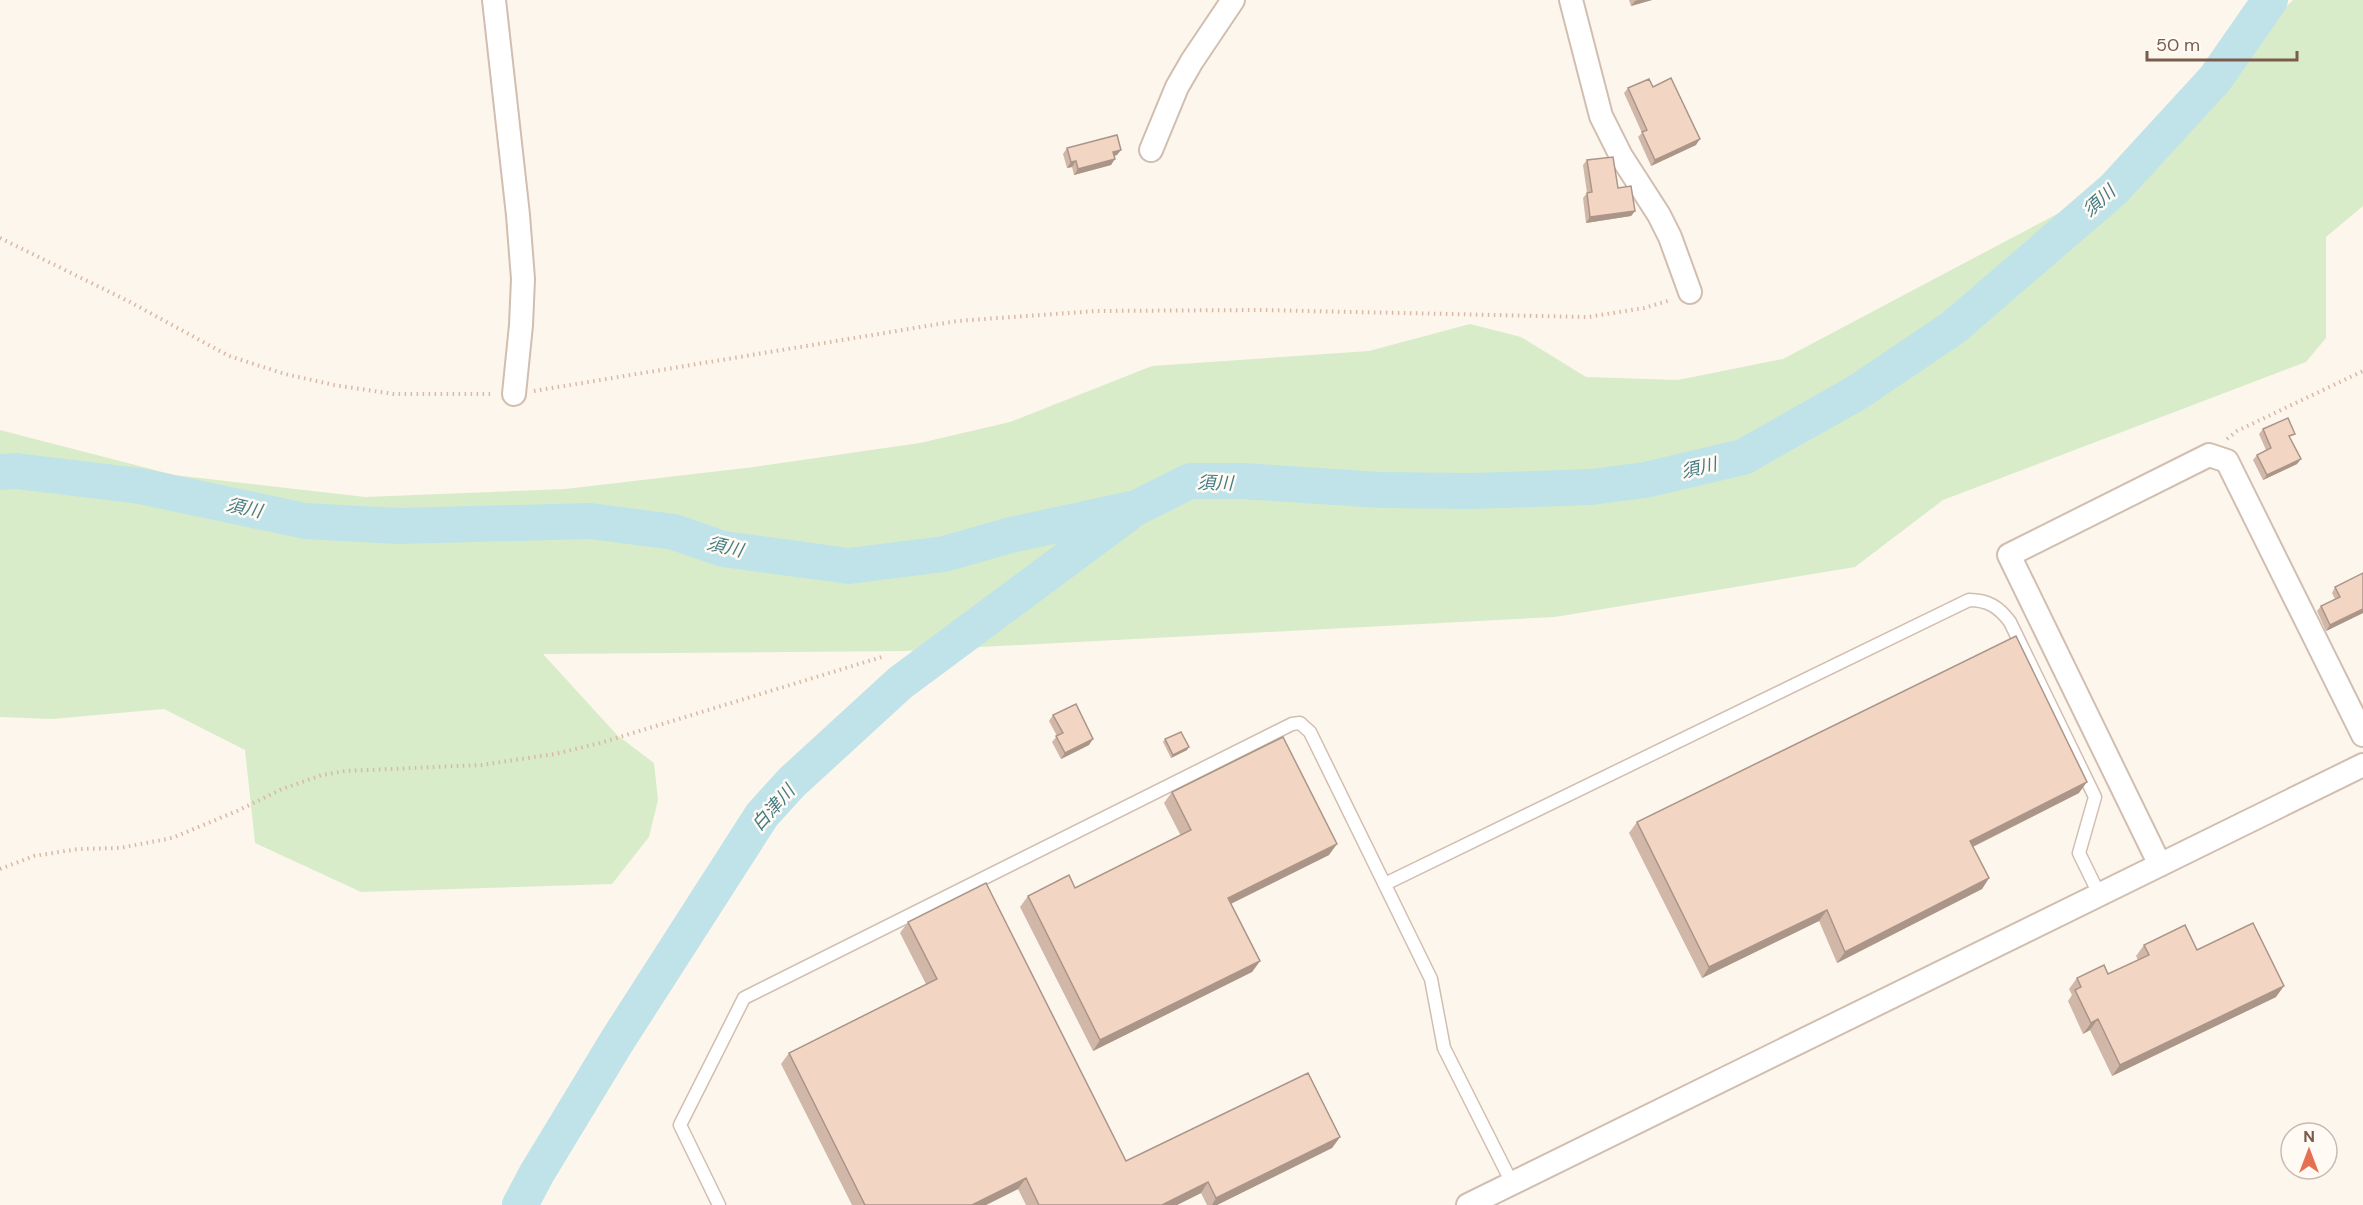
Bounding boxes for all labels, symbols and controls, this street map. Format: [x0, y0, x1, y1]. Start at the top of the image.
scale bar [2147, 24, 2297, 62]
text: 50 m [2156, 33, 2200, 57]
water label: 須川 [2078, 179, 2122, 222]
water label: 須川 [1679, 452, 1721, 484]
water label: 須川 [1197, 471, 1235, 495]
water label: 須川 [224, 493, 266, 524]
water label: 須川 [705, 531, 747, 563]
water label: 白津川 [746, 778, 801, 836]
north arrow [2279, 1121, 2339, 1181]
text: N [2303, 1126, 2315, 1147]

